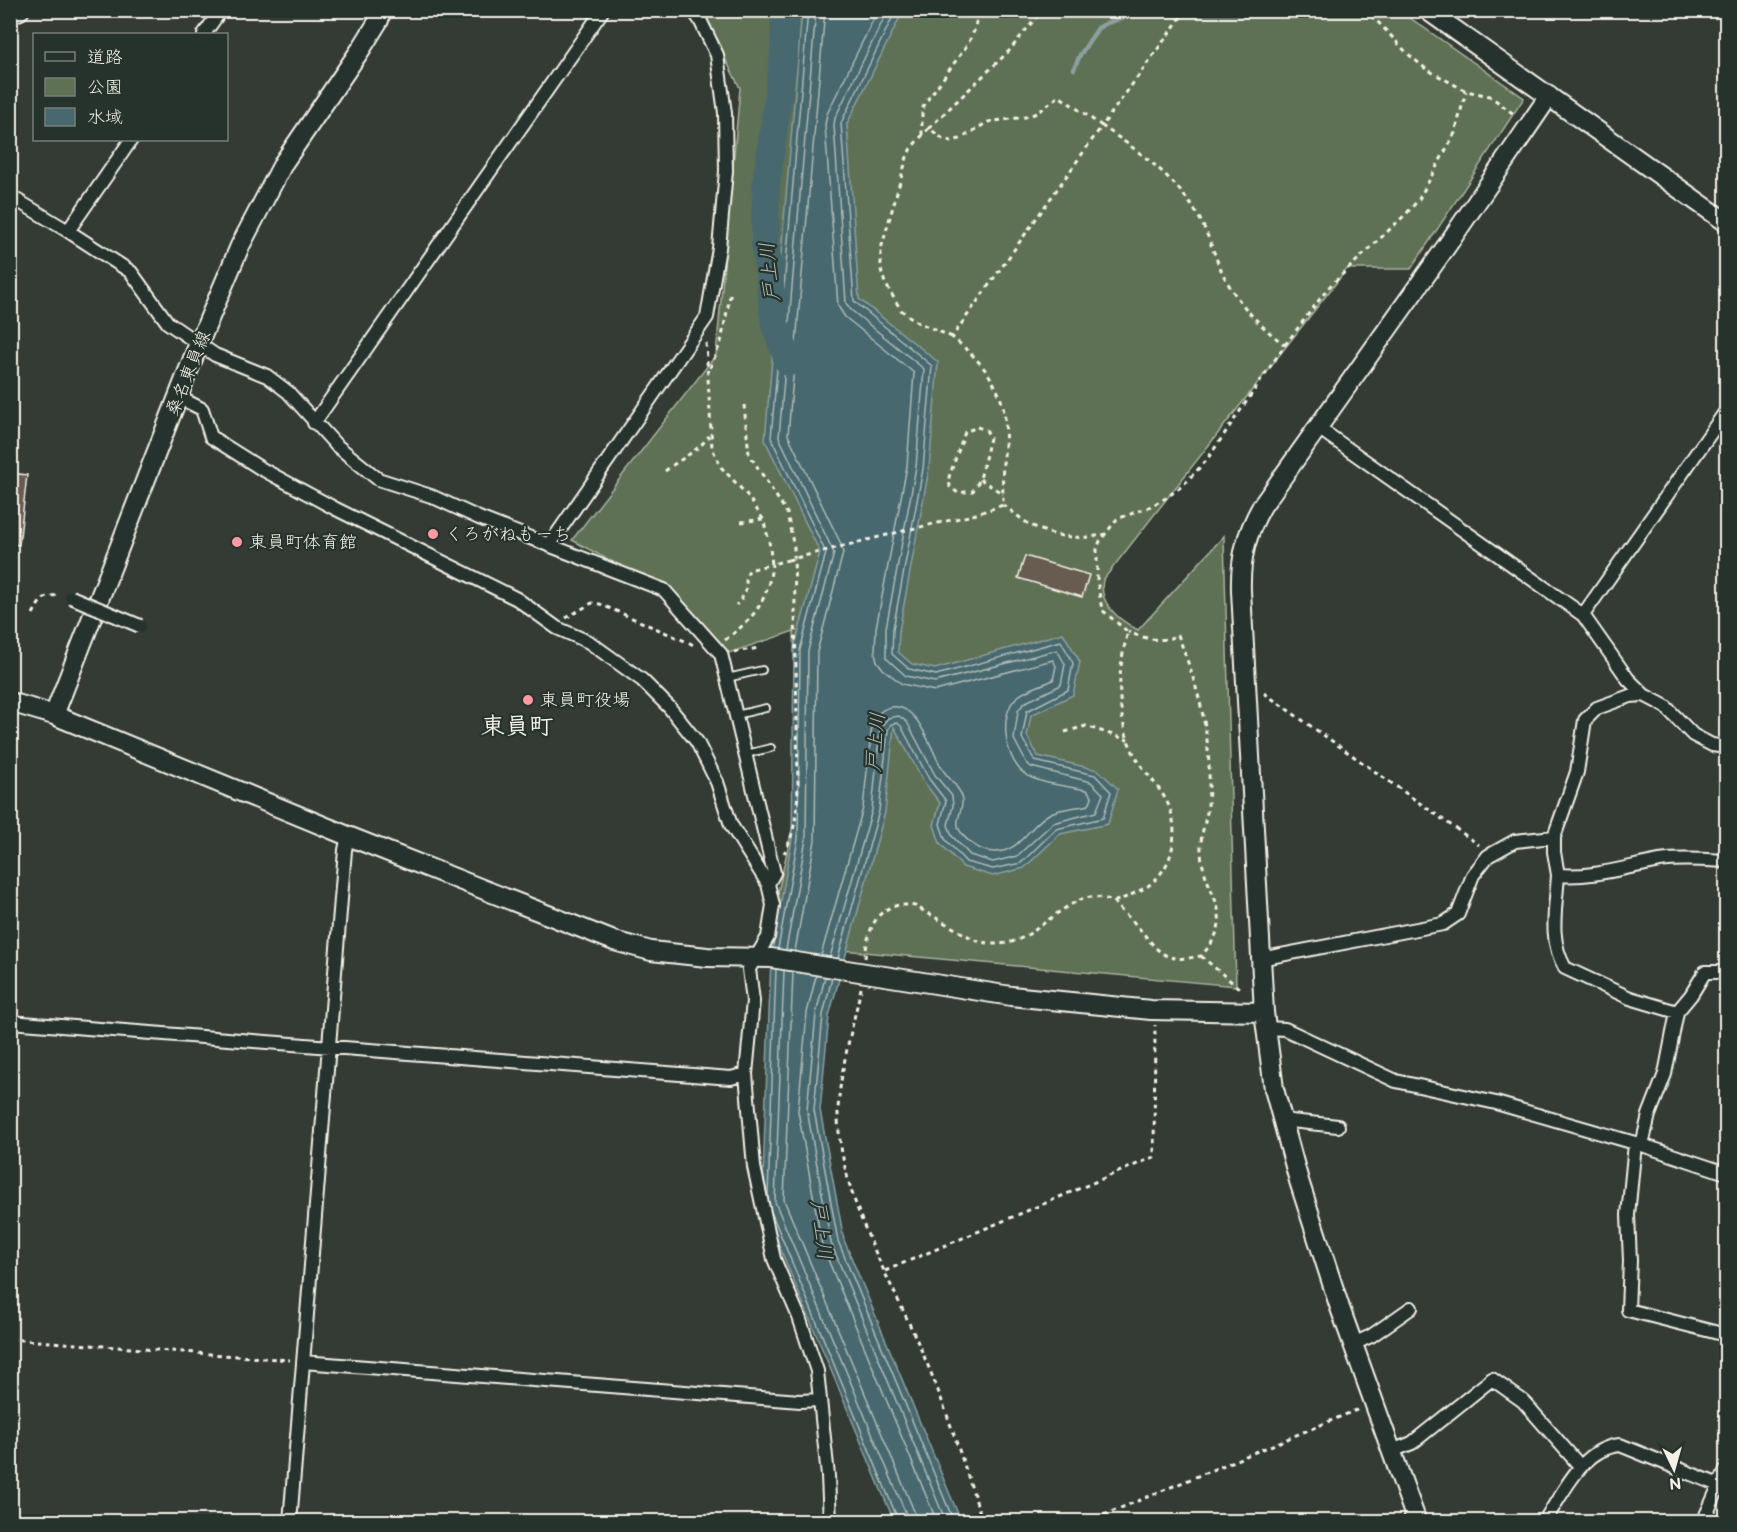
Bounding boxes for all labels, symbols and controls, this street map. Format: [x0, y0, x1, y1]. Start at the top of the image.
legend [33, 33, 228, 141]
text: 道路 [87, 47, 123, 68]
text: 公園 [87, 77, 123, 98]
text: 水域 [87, 107, 123, 128]
water label: 戸上川 [755, 241, 785, 303]
street label: 桑名東員線 [162, 328, 215, 419]
place label: くろがねもーち [445, 524, 571, 545]
marker: くろがねもーち [426, 527, 440, 541]
place label: 東員町体育館 [249, 532, 357, 553]
marker: 東員町体育館 [230, 535, 244, 549]
place label: 東員町役場 [540, 690, 630, 711]
marker: 東員町役場 [521, 693, 535, 707]
water label: 戸上川 [861, 711, 891, 773]
district label: 東員町 [481, 712, 553, 741]
water label: 戸上川 [805, 1199, 837, 1261]
north arrow [1644, 1439, 1704, 1499]
text: N [1668, 1472, 1682, 1492]

